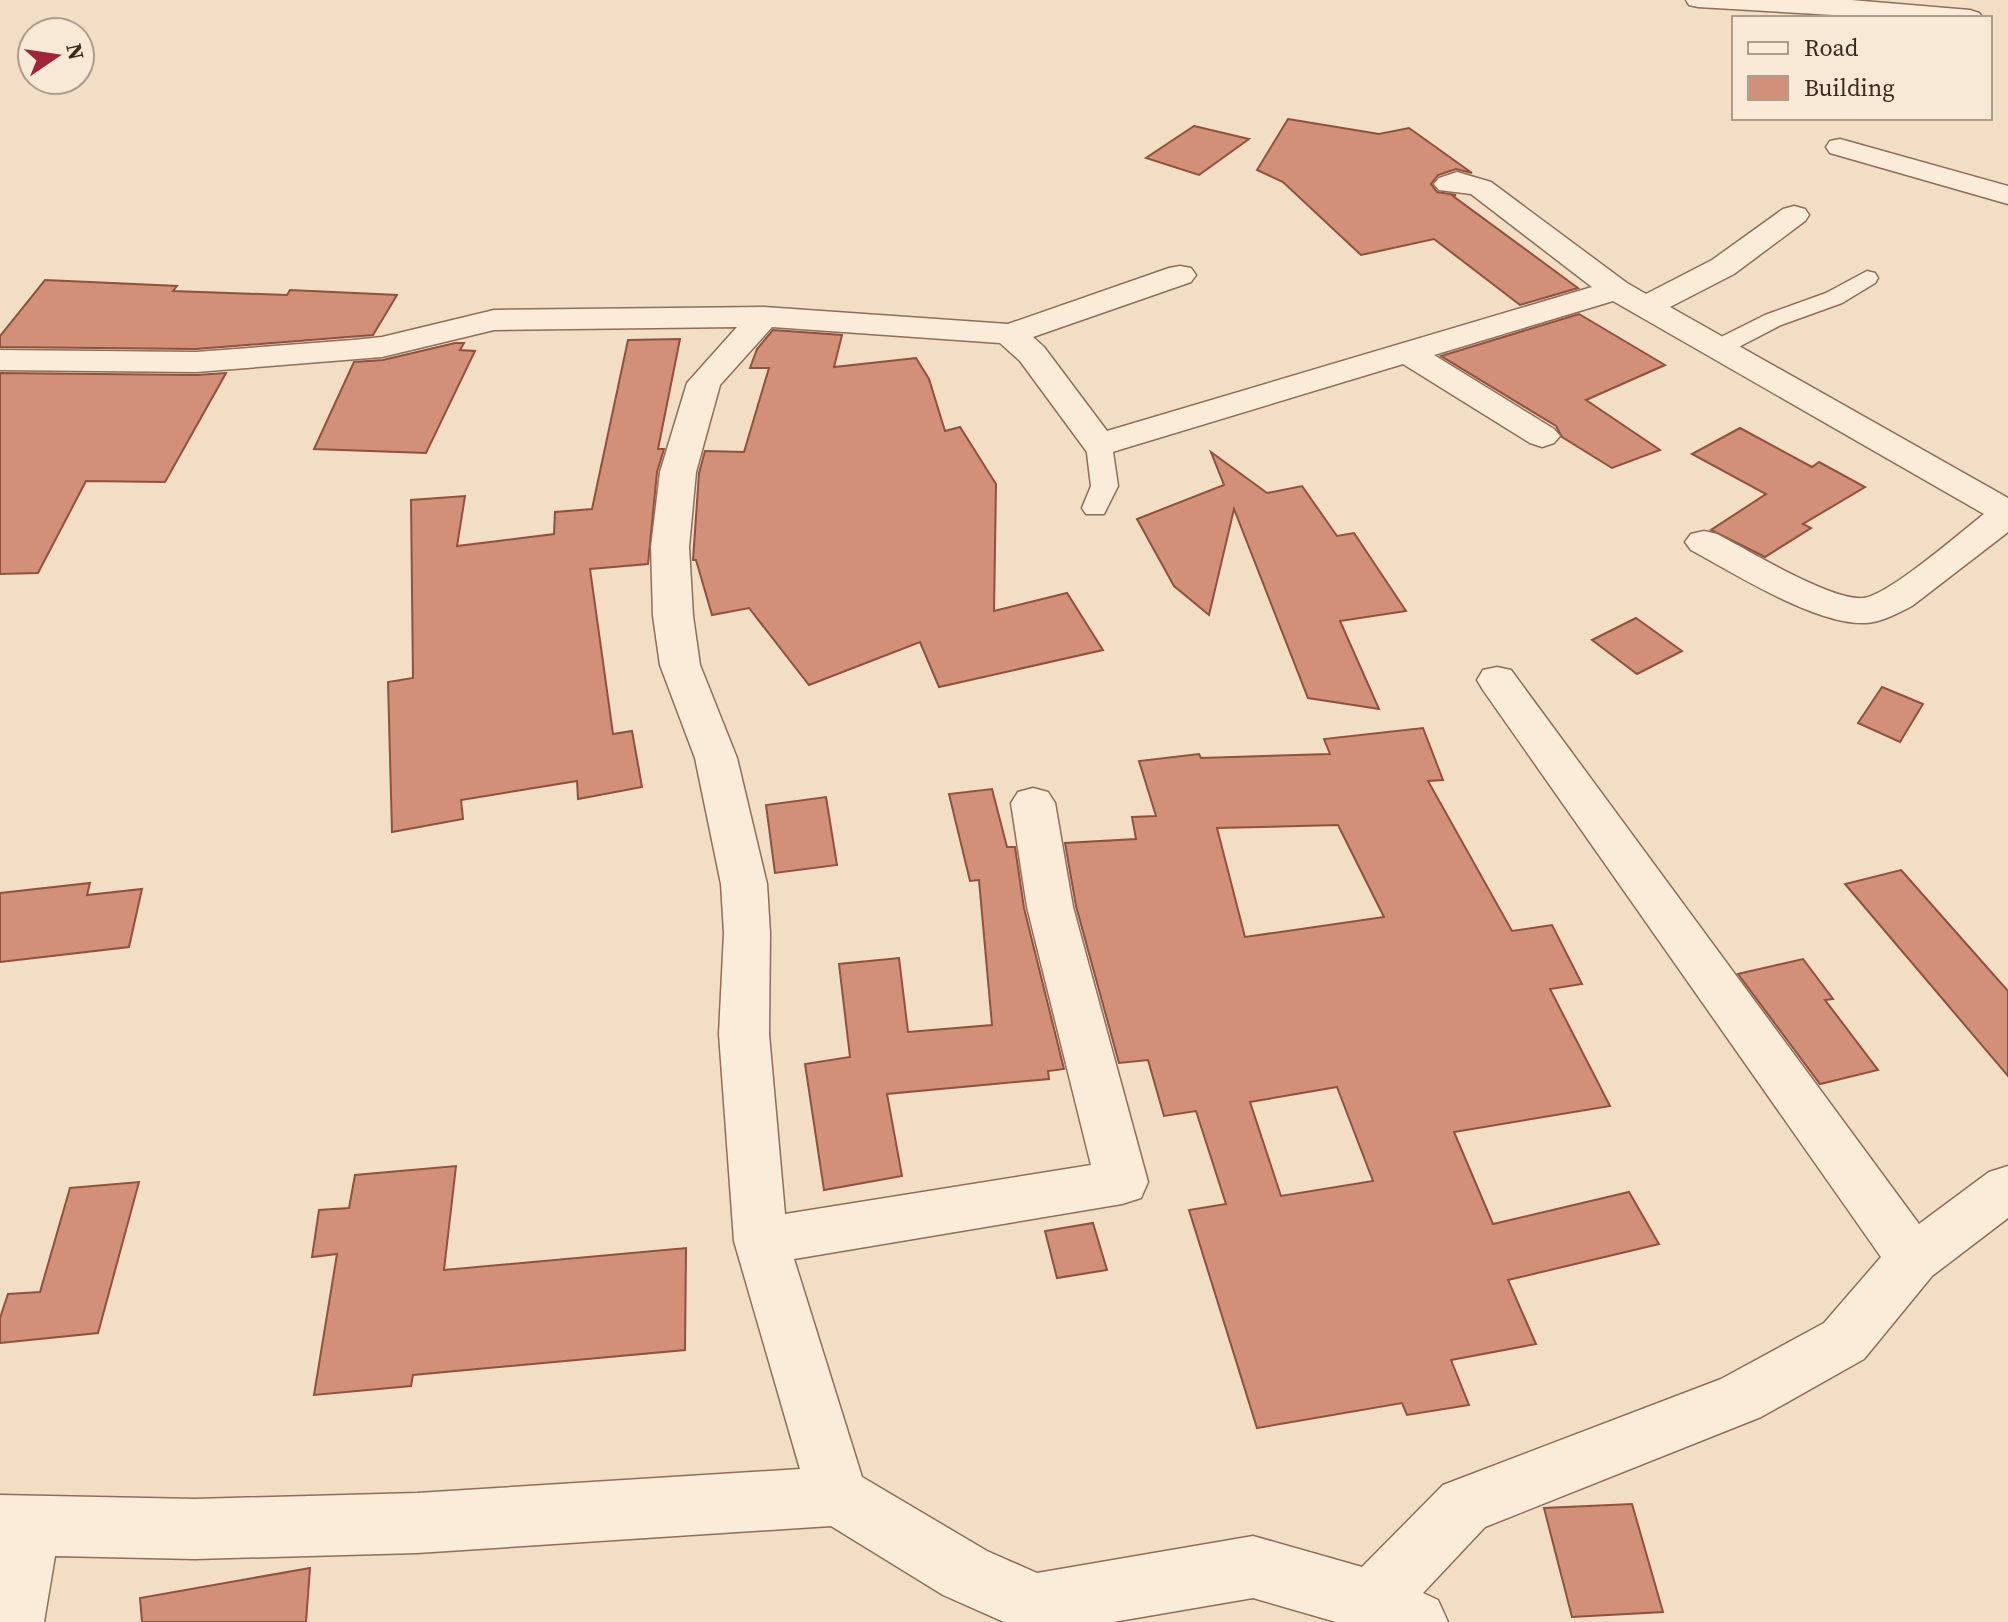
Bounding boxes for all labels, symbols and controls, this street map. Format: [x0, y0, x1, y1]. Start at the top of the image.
north arrow [16, 16, 96, 96]
legend [1732, 16, 1992, 120]
text: Road [1804, 31, 1859, 64]
text: N [59, 40, 92, 63]
text: Building [1804, 71, 1895, 104]

